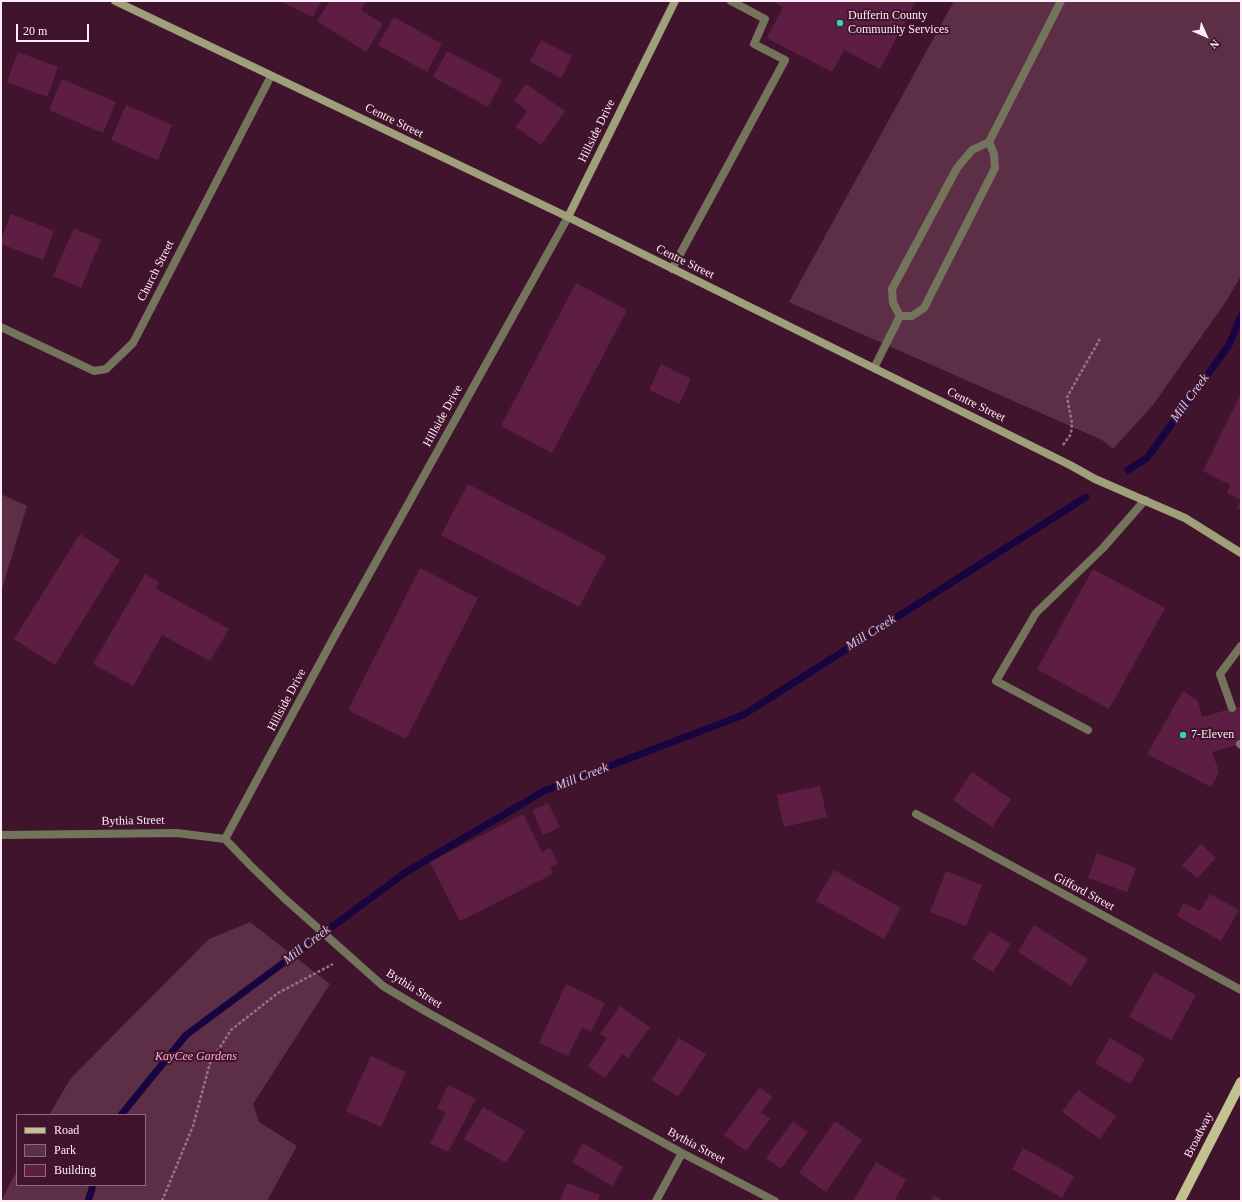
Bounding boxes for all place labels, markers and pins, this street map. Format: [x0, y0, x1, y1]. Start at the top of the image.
place label: Dufferin County Community Services [848, 9, 949, 37]
marker: Dufferin County Community Services [835, 18, 845, 28]
place label: 7-Eleven [1191, 728, 1234, 742]
marker: 7-Eleven [1178, 730, 1188, 740]

